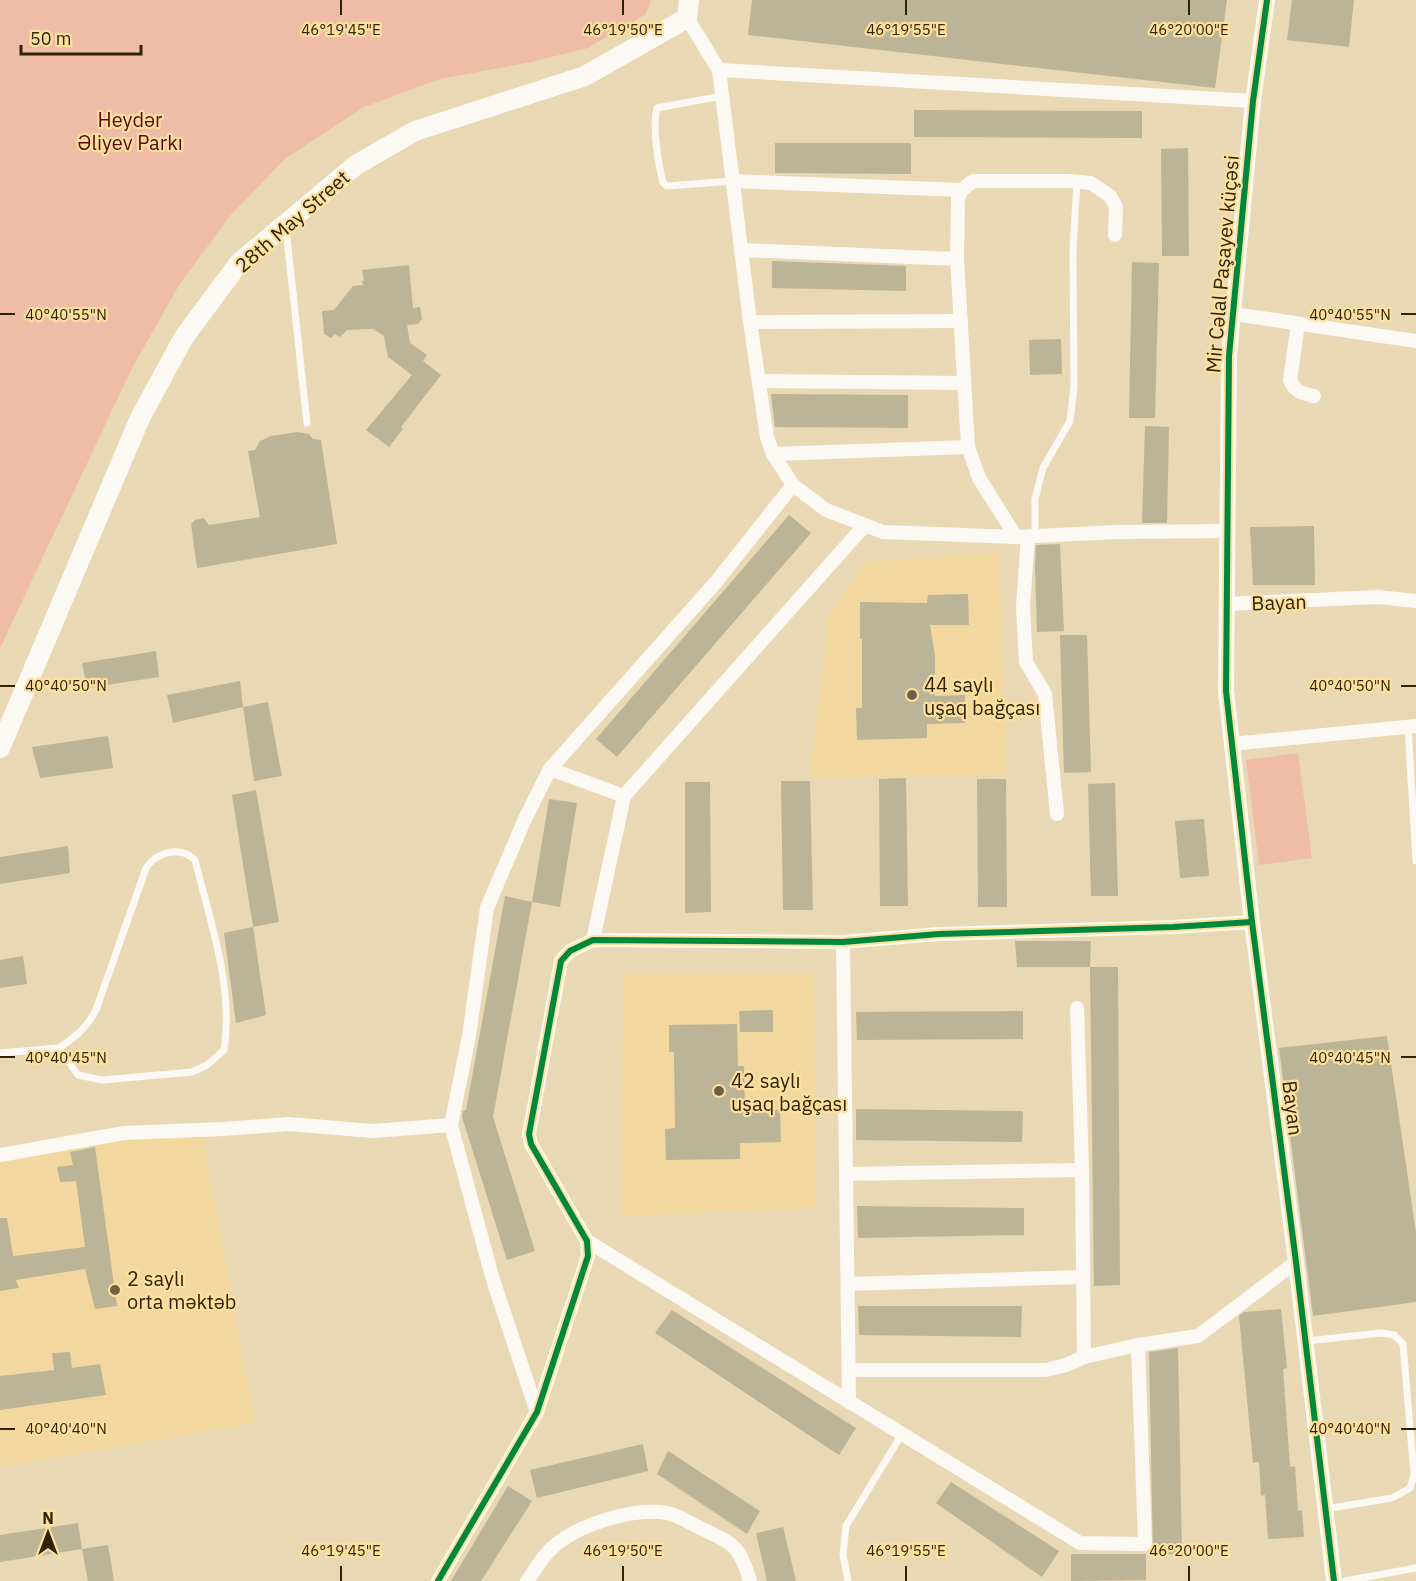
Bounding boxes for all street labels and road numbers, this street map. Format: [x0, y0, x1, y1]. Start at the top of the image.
street label: Mir Cəlal Paşayev küçəsi [1199, 154, 1245, 374]
street label: 28th May Street [229, 164, 355, 278]
street label: Bayan [1251, 588, 1307, 616]
street label: Bayan [1276, 1079, 1310, 1137]

